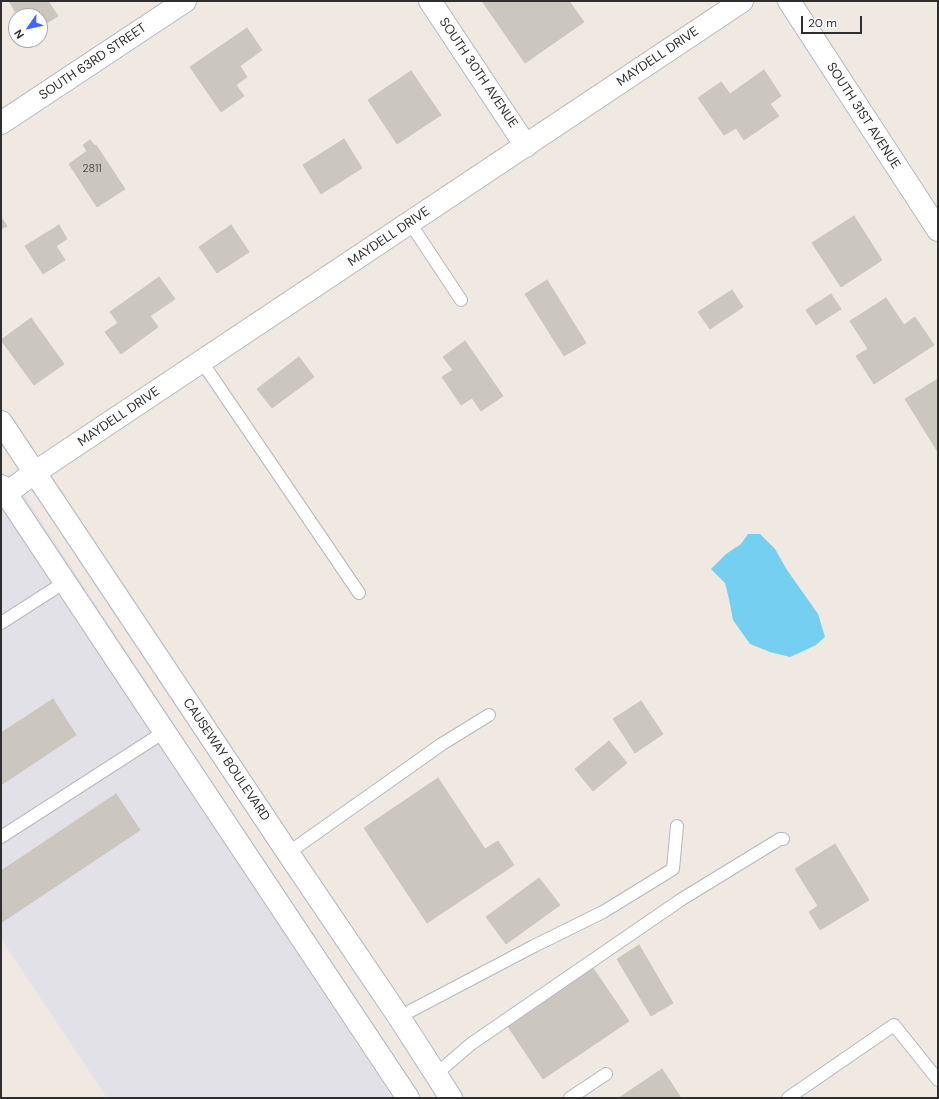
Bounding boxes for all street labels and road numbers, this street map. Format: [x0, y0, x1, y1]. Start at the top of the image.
street label: SOUTH 30TH AVENUE [435, 15, 521, 131]
street label: SOUTH 63RD STREET [36, 20, 150, 104]
street label: MAYDELL DRIVE [614, 24, 702, 90]
street label: SOUTH 31ST AVENUE [823, 60, 903, 172]
street label: MAYDELL DRIVE [345, 204, 433, 270]
street label: MAYDELL DRIVE [75, 384, 163, 450]
street label: CAUSEWAY BOULEVARD [179, 696, 273, 824]

